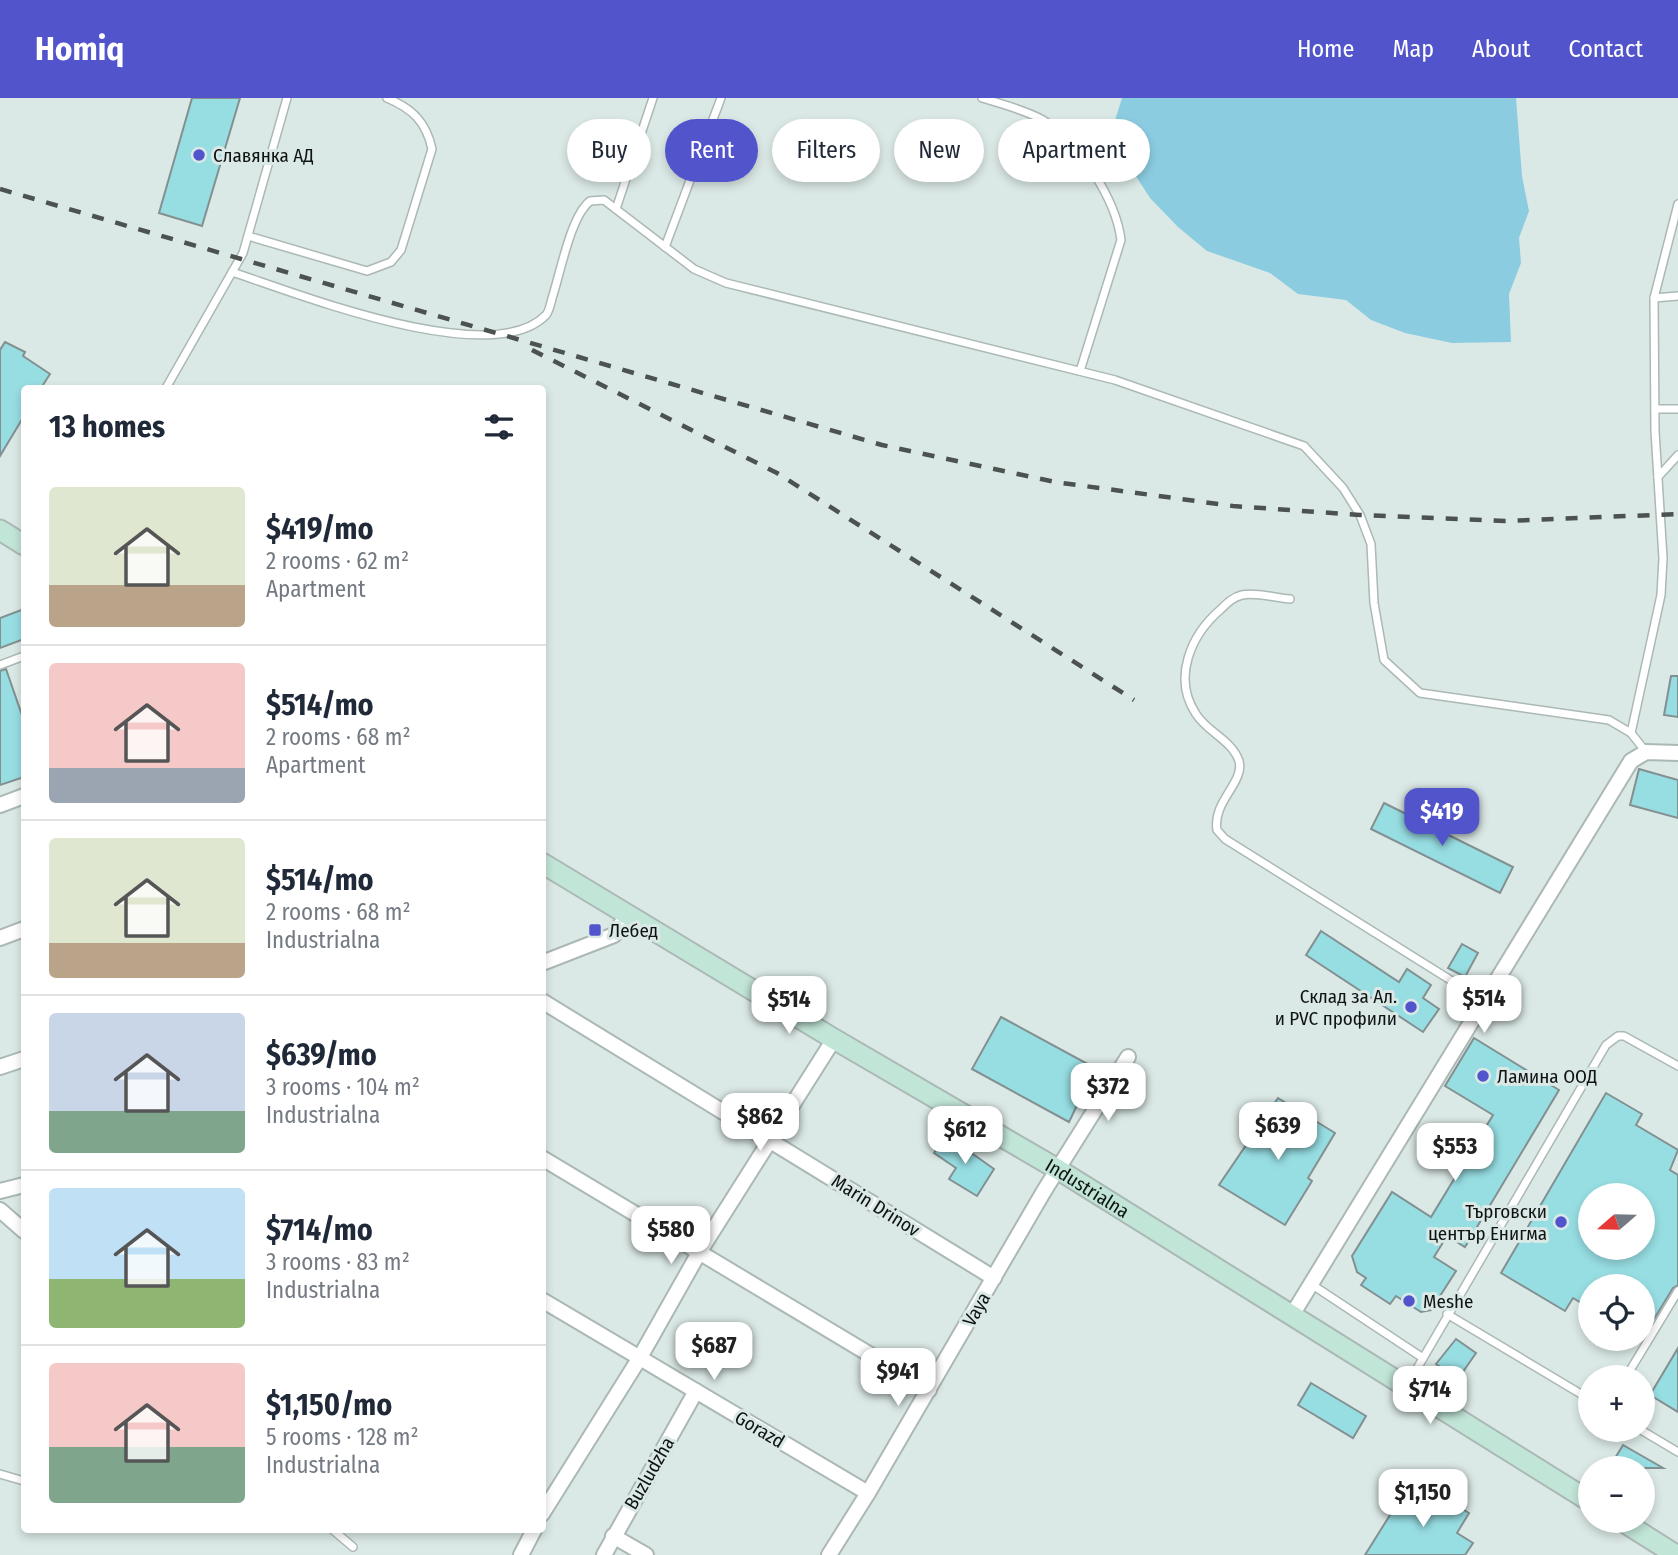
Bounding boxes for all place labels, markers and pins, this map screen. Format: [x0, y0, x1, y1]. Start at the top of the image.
place label: Славянка АД [213, 144, 314, 167]
marker: Славянка АД [191, 147, 207, 163]
pin: $419 [1401, 788, 1483, 848]
place label: Лебед [609, 919, 658, 942]
marker: Лебед [587, 922, 603, 938]
pin: $514 [748, 976, 830, 1036]
pin: $514 [1443, 976, 1525, 1035]
place label: Склад за Ал. и PVC профили [1275, 985, 1397, 1030]
marker: Склад за Ал. и PVC профили [1403, 999, 1419, 1015]
pin: $372 [1067, 1063, 1149, 1123]
place label: Ламина ООД [1497, 1065, 1597, 1088]
marker: Ламина ООД [1475, 1068, 1491, 1084]
pin: $862 [719, 1094, 801, 1153]
pin: $639 [1237, 1102, 1319, 1162]
pin: $612 [924, 1107, 1006, 1166]
pin: $553 [1414, 1124, 1496, 1183]
place label: Търговски център Енигма [1428, 1200, 1547, 1245]
pin: $580 [630, 1206, 712, 1266]
marker: Търговски център Енигма [1553, 1214, 1569, 1230]
place label: Meshe [1423, 1290, 1473, 1313]
marker: Meshe [1401, 1293, 1417, 1309]
pin: $687 [673, 1322, 755, 1382]
pin: $941 [857, 1348, 939, 1408]
pin: $714 [1389, 1366, 1471, 1426]
pin: $1,150 [1366, 1470, 1480, 1529]

